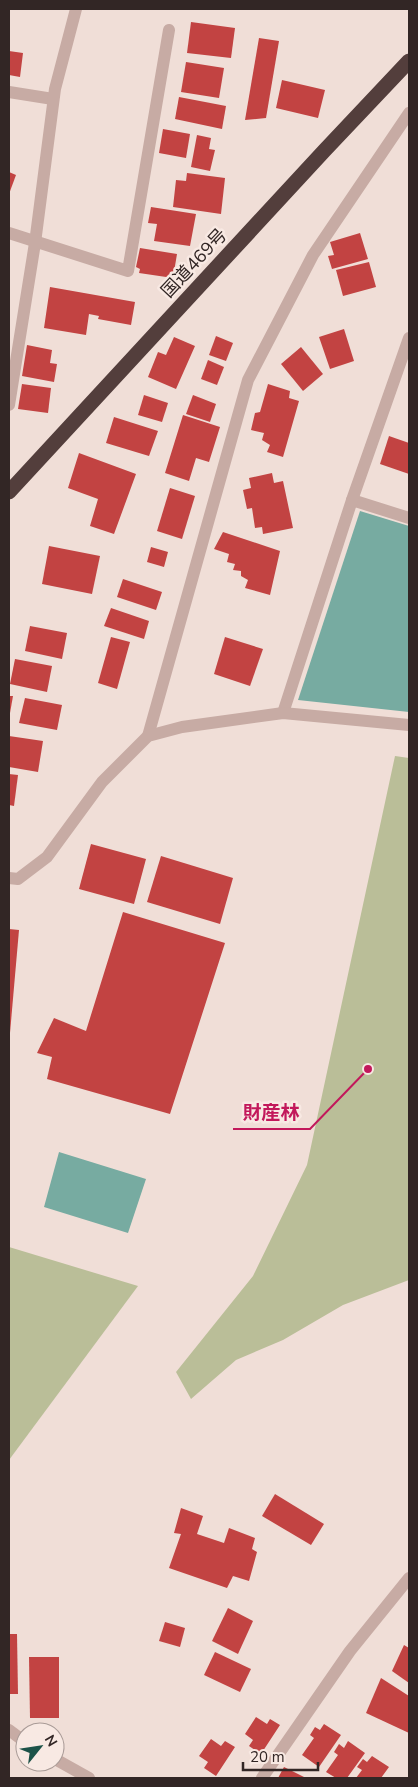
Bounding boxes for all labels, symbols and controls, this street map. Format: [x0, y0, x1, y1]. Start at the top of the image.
street label: 国道469号 [156, 223, 232, 303]
callout: 財産林 [233, 1095, 310, 1129]
text: 財産林 [242, 1100, 300, 1126]
north arrow [15, 1722, 65, 1772]
text: N [40, 1731, 62, 1750]
scale bar [243, 1740, 318, 1772]
text: 20 m [250, 1747, 285, 1767]

